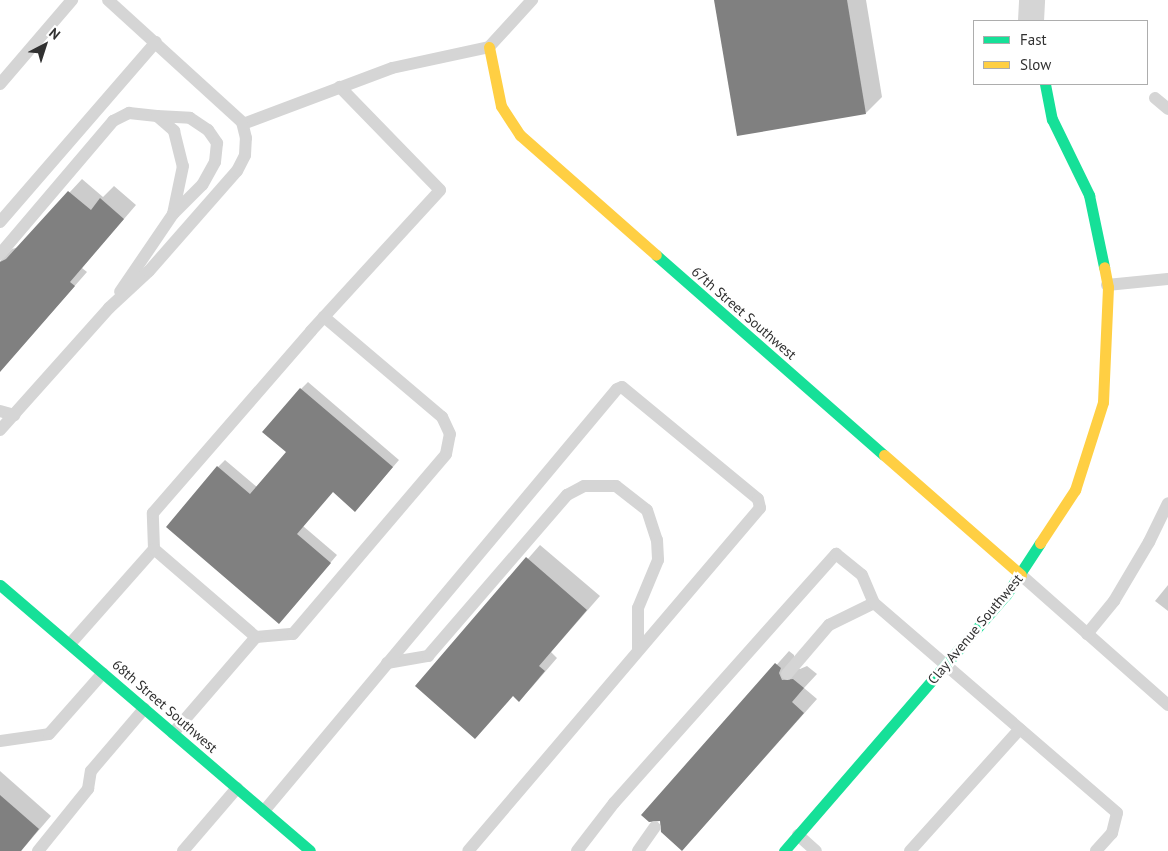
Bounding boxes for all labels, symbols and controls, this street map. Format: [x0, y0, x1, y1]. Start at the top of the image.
north arrow [20, 20, 70, 70]
legend [973, 20, 1148, 85]
text: N [45, 24, 64, 43]
text: Fast [1020, 30, 1047, 49]
text: Slow [1020, 55, 1051, 74]
street label: 67th Street Southwest [688, 263, 800, 363]
street label: Clay Avenue Southwest [924, 570, 1026, 688]
street label: 68th Street Southwest [109, 656, 221, 756]

